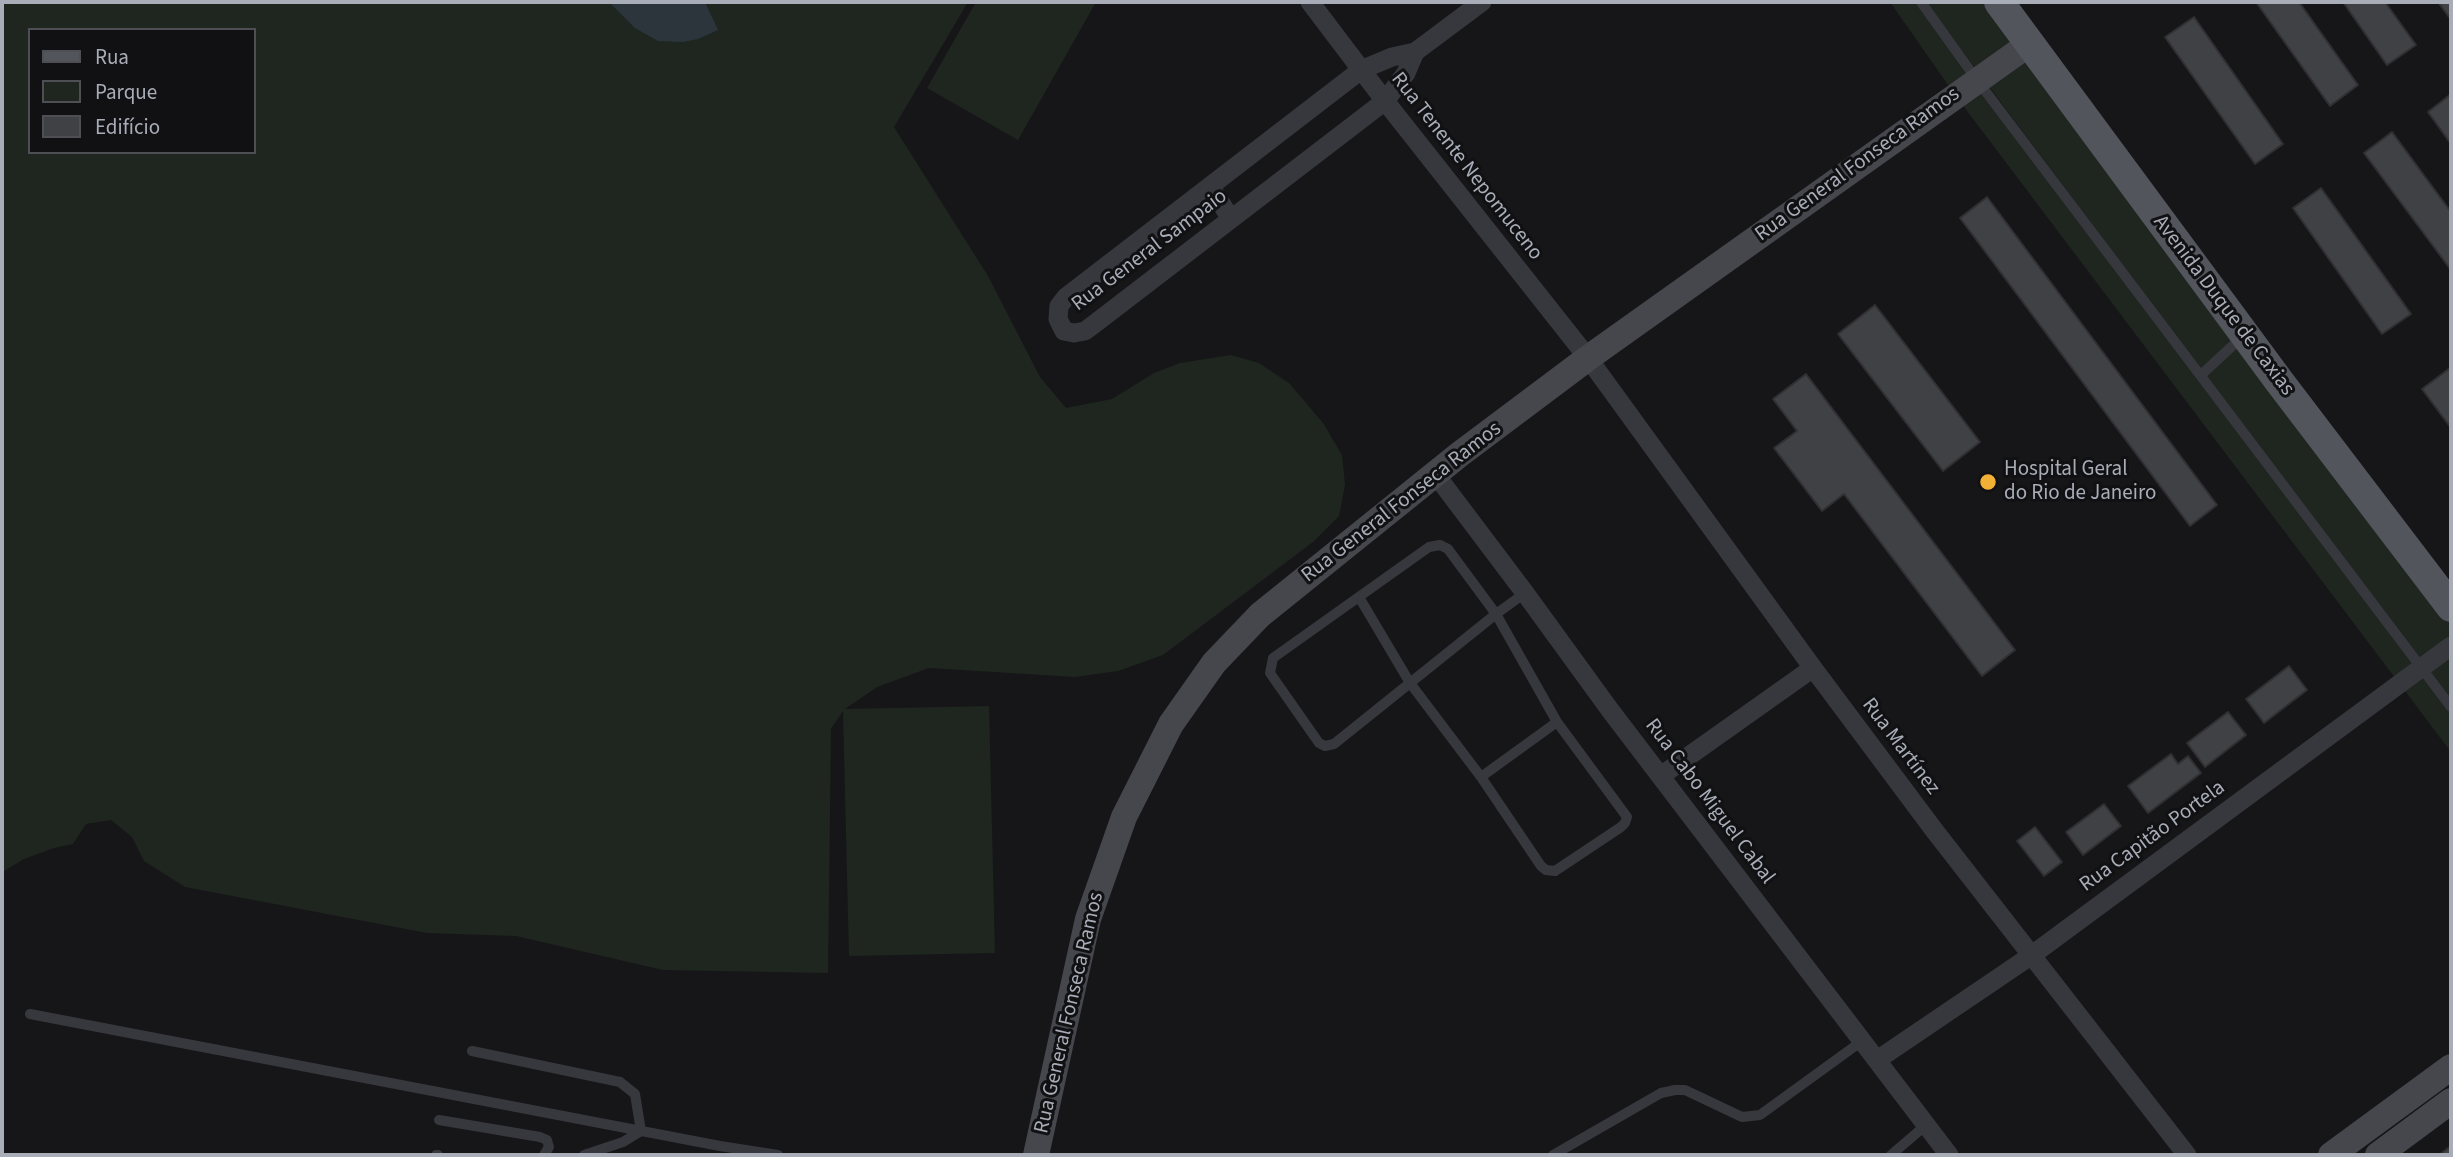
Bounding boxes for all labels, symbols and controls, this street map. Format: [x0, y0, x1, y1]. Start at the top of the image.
legend [28, 28, 256, 154]
text: Rua [95, 42, 129, 72]
street label: Rua Tenente Nepomuceno [1385, 68, 1547, 266]
text: Parque [95, 77, 157, 107]
street label: Rua General Fonseca Ramos [1751, 82, 1965, 248]
text: Edifício [95, 112, 160, 142]
street label: Rua General Sampaio [1067, 184, 1233, 318]
street label: Avenida Duque de Caxias [2147, 211, 2299, 401]
street label: Rua General Fonseca Ramos [1297, 417, 1507, 589]
place label: Hospital Geral do Rio de Janeiro [2004, 457, 2156, 507]
marker: Hospital Geral do Rio de Janeiro [1978, 472, 1998, 492]
street label: Rua Martínez [1856, 694, 1944, 800]
street label: Rua Cabo Miguel Cabal [1639, 714, 1779, 890]
street label: Rua Capitão Portela [2075, 776, 2231, 898]
street label: Rua General Fonseca Ramos [1030, 890, 1110, 1136]

